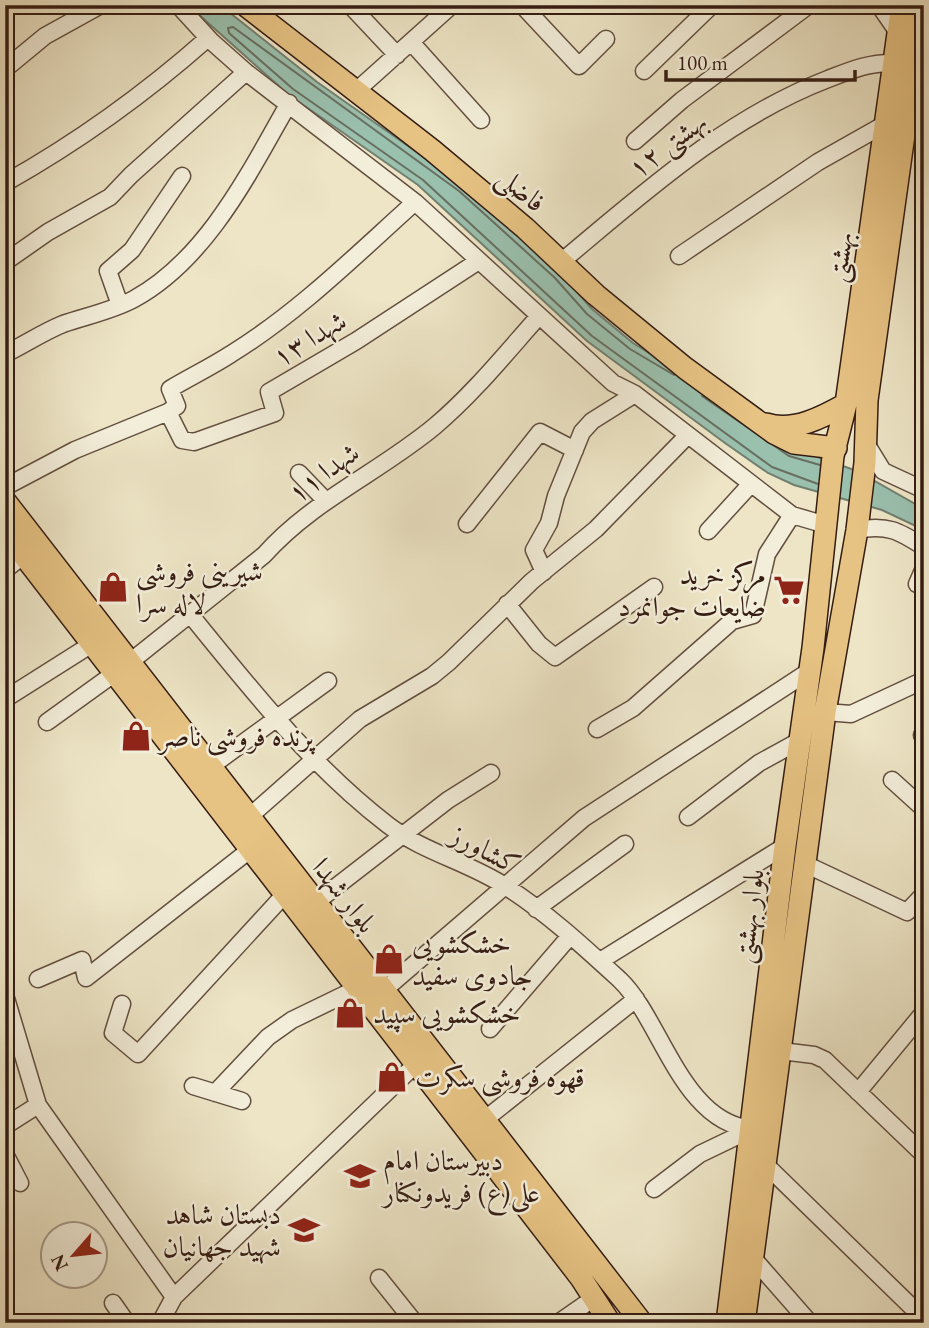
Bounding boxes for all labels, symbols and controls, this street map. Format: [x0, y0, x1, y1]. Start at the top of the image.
scale bar [666, 38, 856, 82]
text: 100 m [677, 49, 728, 76]
street label: بهشتی ۱۲ [620, 103, 715, 188]
street label: فاضلی [488, 158, 554, 222]
street label: بهشتی [818, 229, 863, 285]
street label: شهدا ۱۳ [265, 302, 353, 375]
street label: شهدا ۱۱ [280, 434, 367, 511]
place label: شیرینی فروشی لاله سرا [136, 553, 263, 622]
place label: مرکز خرید ضایعات جوانمرد [618, 556, 766, 624]
shop icon: شیرینی فروشی لاله سرا [96, 570, 130, 604]
supermarket icon: مرکز خرید ضایعات جوانمرد [772, 573, 806, 607]
place label: پرنده فروشی ناصر [156, 718, 316, 756]
shop icon: پرنده فروشی ناصر [119, 719, 153, 753]
street label: کشاورز [442, 814, 527, 882]
street label: بلوار شهدا [304, 850, 386, 941]
street label: بلوار بهشتی [724, 866, 775, 966]
place label: خشکشویی جادوی سفید [412, 925, 533, 993]
shop icon: خشکشویی جادوی سفید [372, 942, 406, 976]
place label: خشکشویی سپید [373, 995, 521, 1033]
shop icon: خشکشویی سپید [333, 996, 367, 1030]
place label: قهوه فروشی سکرت [415, 1059, 585, 1097]
shop icon: قهوه فروشی سکرت [375, 1060, 409, 1094]
place label: دبیرستان امام علی(ع) فریدونکنار [380, 1142, 540, 1216]
school or university icon: دبیرستان امام علی(ع) فریدونکنار [343, 1159, 377, 1193]
place label: دبستان شاهد شهید جهانیان [162, 1196, 281, 1265]
school or university icon: دبستان شاهد شهید جهانیان [287, 1213, 321, 1247]
north arrow [38, 1220, 108, 1290]
text: N [44, 1250, 74, 1275]

